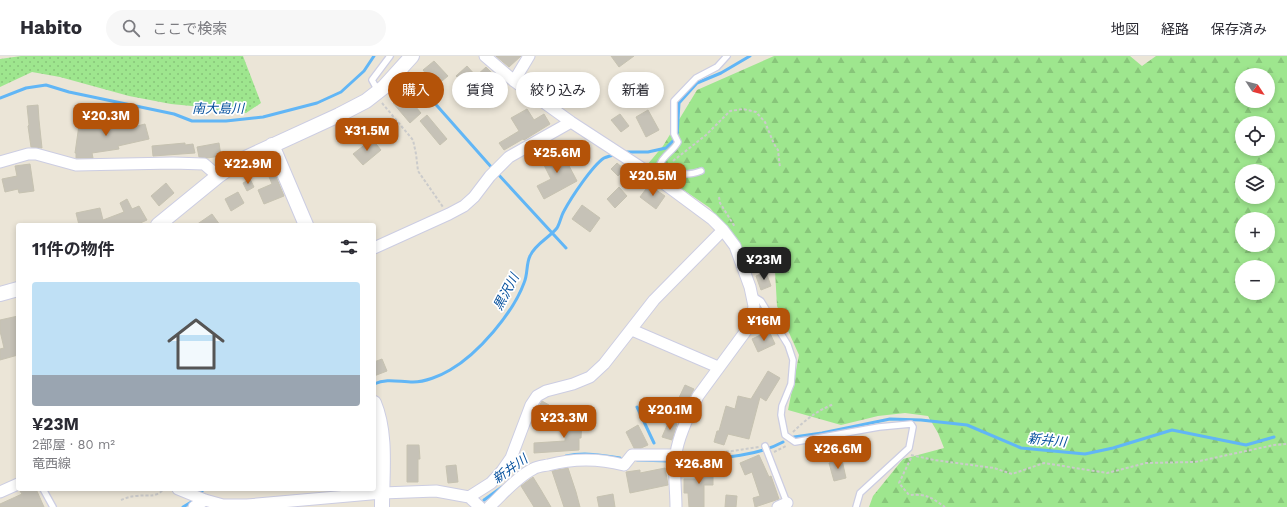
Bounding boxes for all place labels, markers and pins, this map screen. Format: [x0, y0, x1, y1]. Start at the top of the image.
pin: ¥20.3M [73, 103, 139, 137]
pin: ¥31.5M [334, 118, 400, 152]
pin: ¥25.6M [524, 140, 590, 174]
pin: ¥22.9M [215, 151, 281, 185]
pin: ¥20.5M [620, 163, 686, 197]
pin: ¥23M [740, 247, 788, 281]
pin: ¥16M [740, 308, 788, 342]
pin: ¥20.1M [637, 397, 703, 431]
pin: ¥23.3M [531, 405, 597, 439]
pin: ¥26.6M [805, 436, 871, 470]
pin: ¥26.8M [666, 451, 732, 485]

